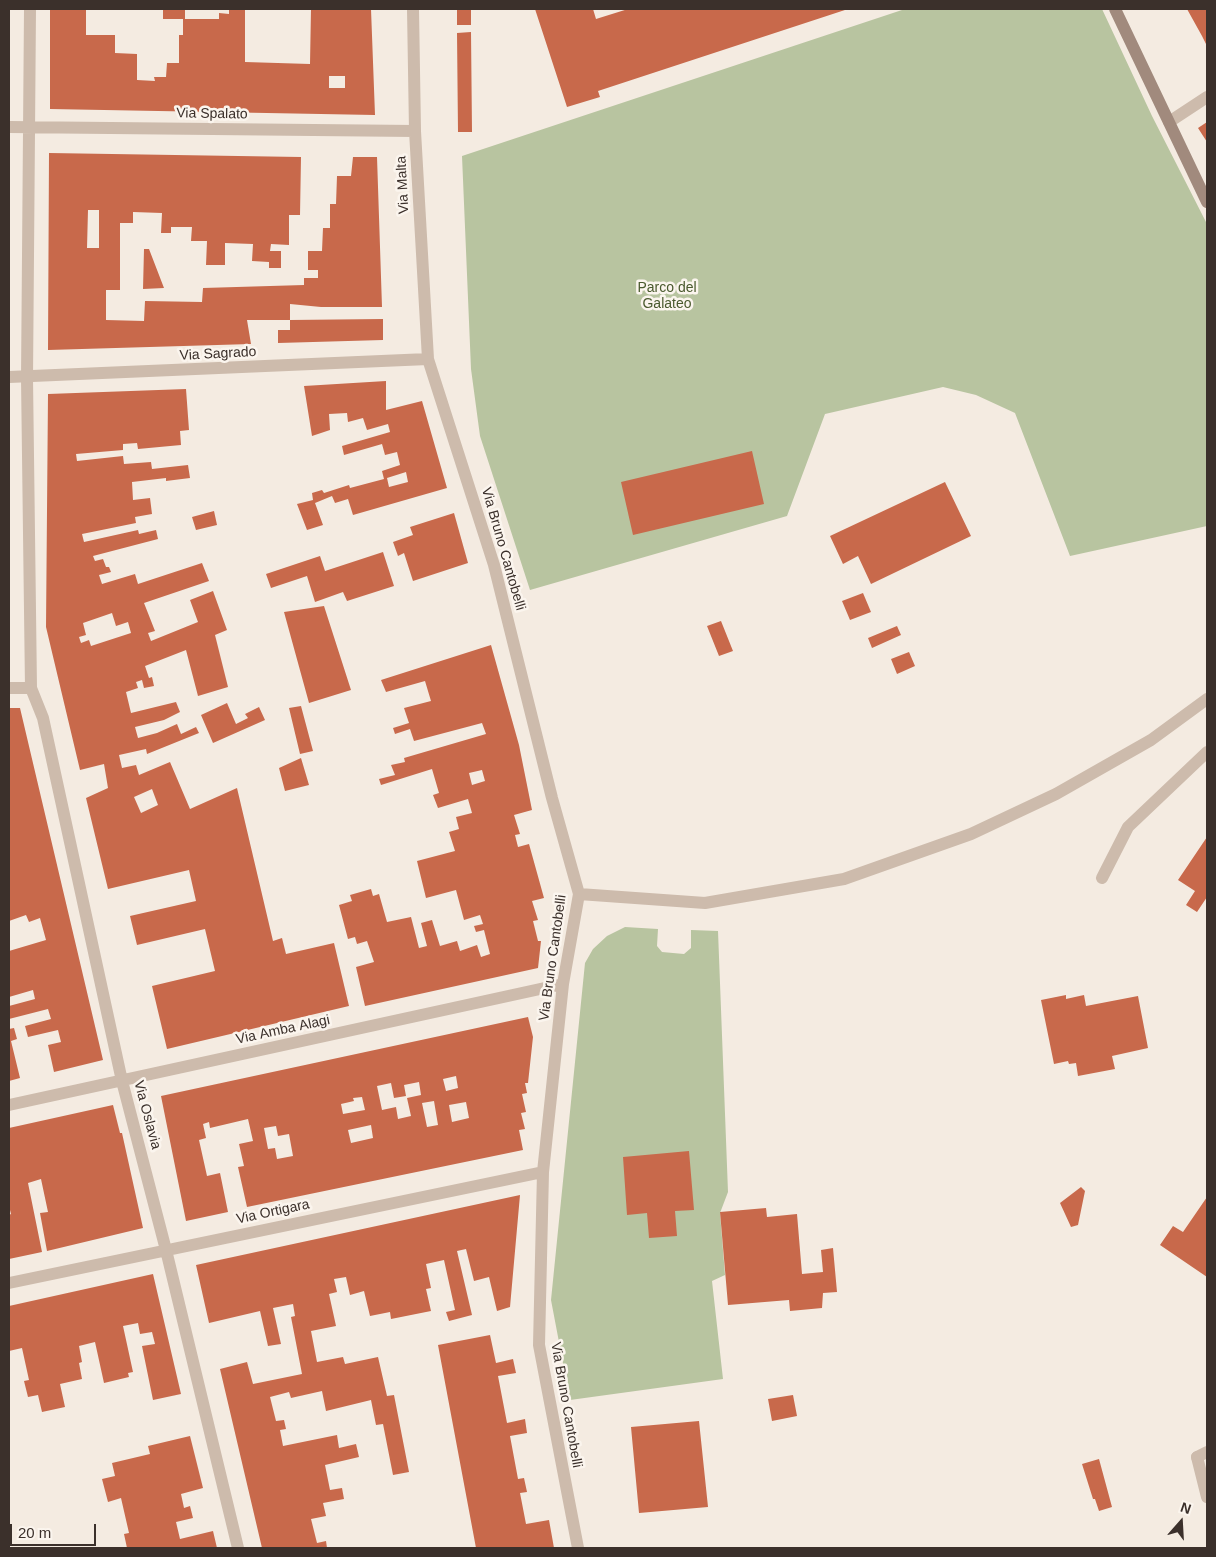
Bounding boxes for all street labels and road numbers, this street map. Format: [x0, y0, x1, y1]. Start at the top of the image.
street label: Via Spalato [176, 105, 248, 123]
street label: Via Malta [393, 156, 413, 214]
street label: Via Sagrado [179, 344, 257, 364]
street label: Via Bruno Cantobelli [477, 485, 529, 613]
street label: Via Bruno Cantobelli [536, 894, 570, 1022]
street label: Via Amba Alagi [235, 1012, 331, 1048]
street label: Via Oslavia [130, 1079, 164, 1151]
street label: Via Ortigara [235, 1196, 311, 1228]
street label: Via Bruno Cantobelli [547, 1341, 585, 1469]

